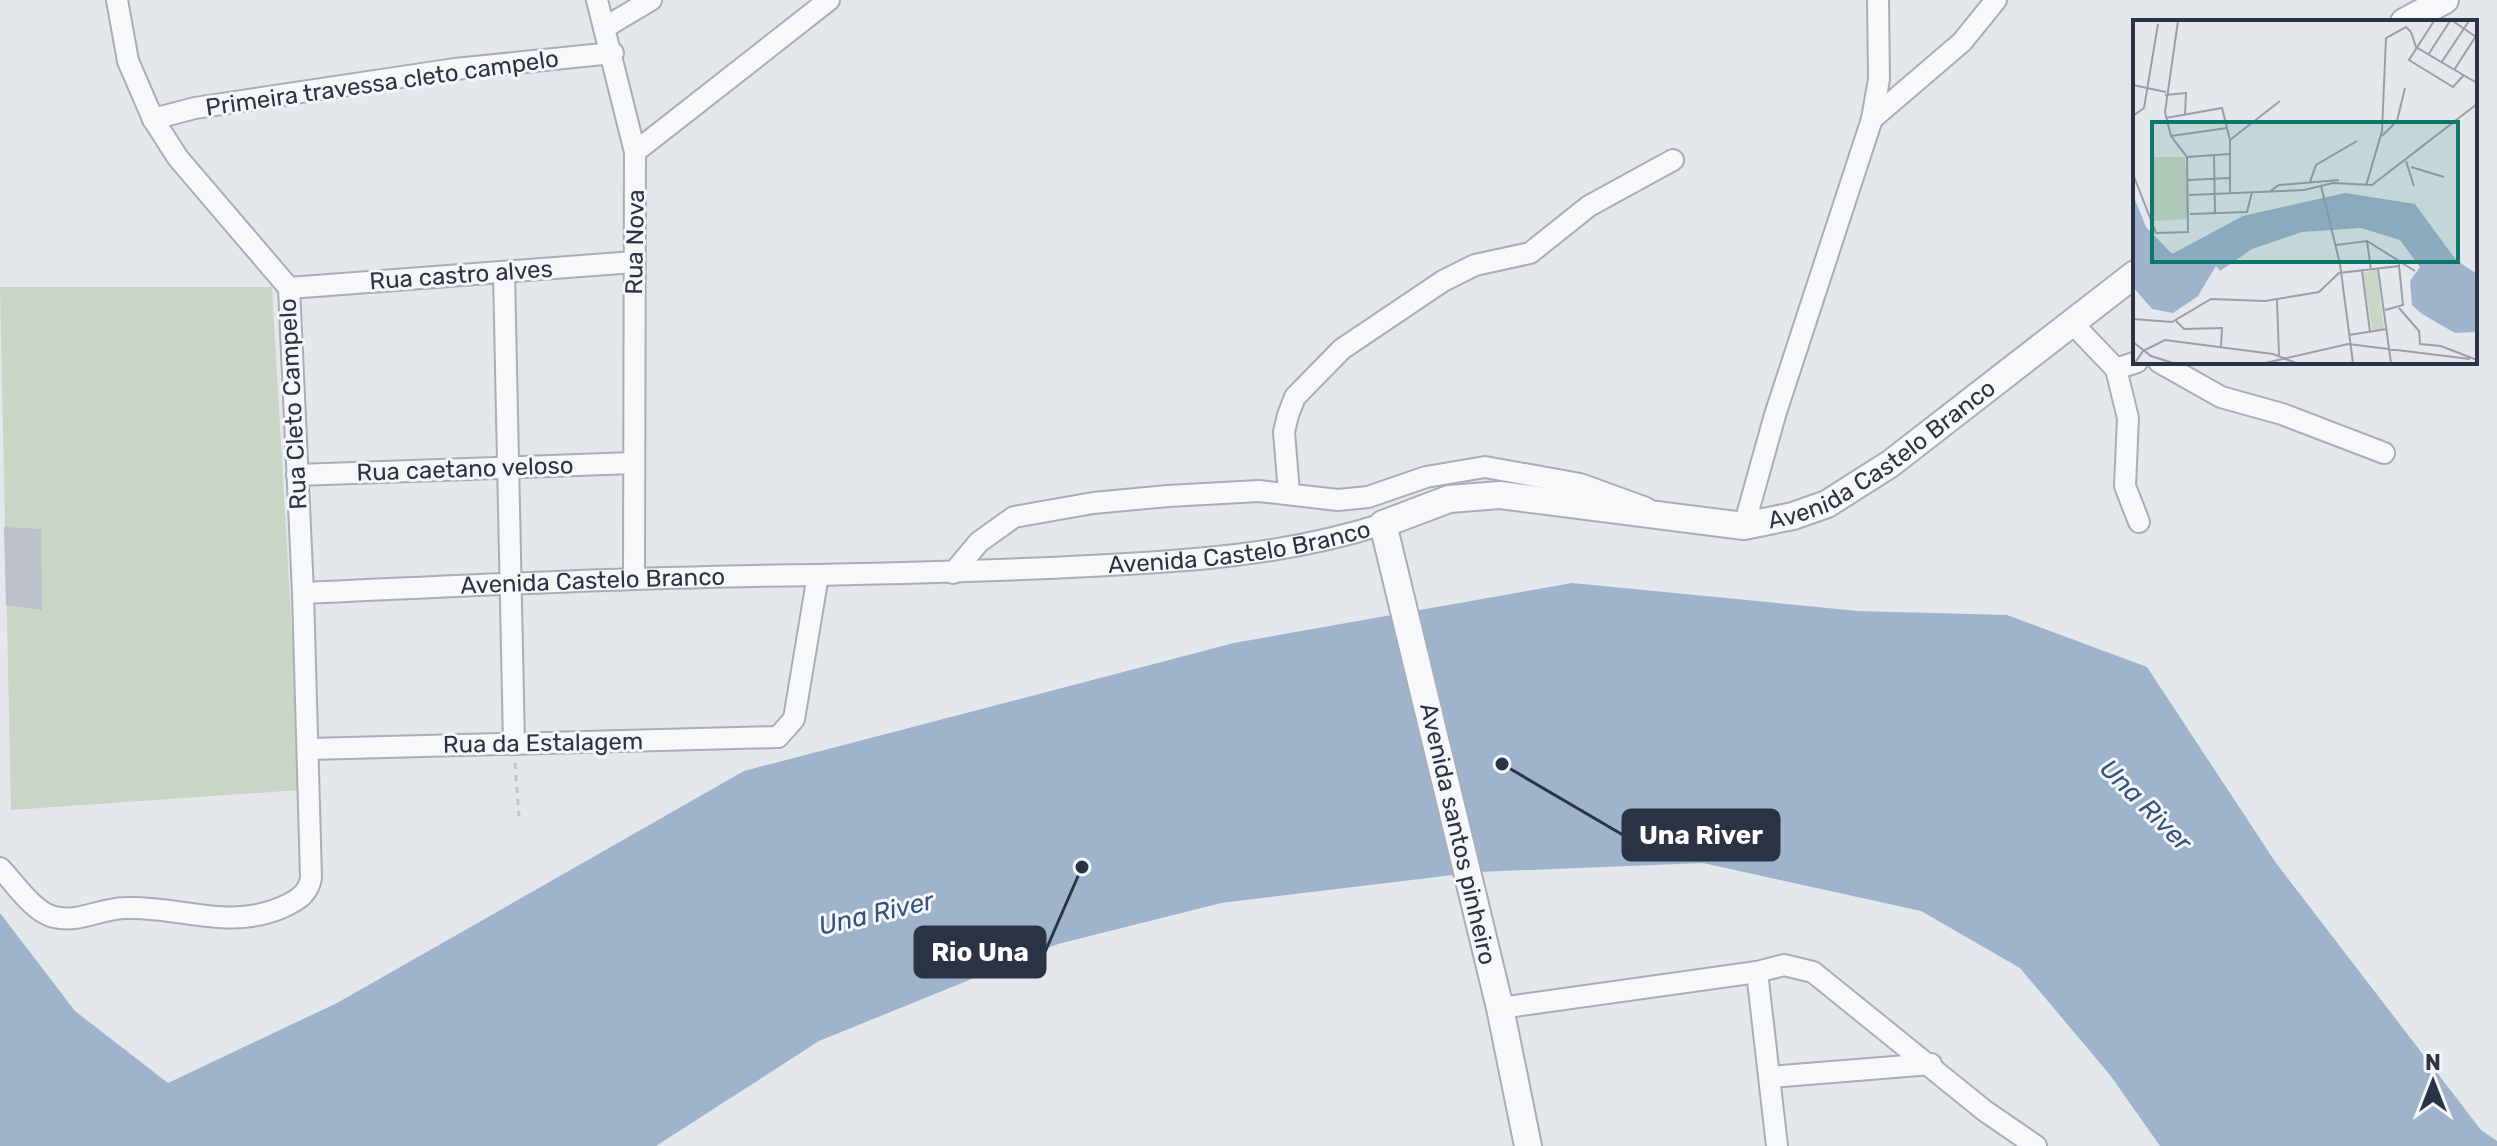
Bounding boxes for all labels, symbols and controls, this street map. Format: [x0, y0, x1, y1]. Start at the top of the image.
inset map [2133, 20, 2477, 364]
street label: Primeira travessa cleto campelo [204, 44, 560, 122]
street label: Rua Nova [620, 189, 650, 295]
street label: Rua castro alves [368, 255, 554, 295]
street label: Rua Cleto Campelo [273, 298, 313, 510]
street label: Avenida Castelo Branco [1766, 374, 2001, 535]
street label: Rua caetano veloso [356, 451, 574, 487]
street label: Avenida Castelo Branco [1107, 515, 1374, 579]
street label: Avenida Castelo Branco [460, 563, 726, 600]
street label: Avenida santos pinheiro [1414, 700, 1502, 968]
street label: Rua da Estalagem [443, 727, 643, 759]
water label: Una River [2093, 753, 2199, 859]
callout: Una River [1623, 810, 1779, 860]
text: Una River [1639, 820, 1763, 851]
water label: Una River [815, 885, 938, 942]
callout: Rio Una [915, 927, 1045, 977]
text: Rio Una [931, 937, 1029, 968]
north arrow [2393, 1042, 2473, 1122]
text: N [2425, 1049, 2441, 1076]

